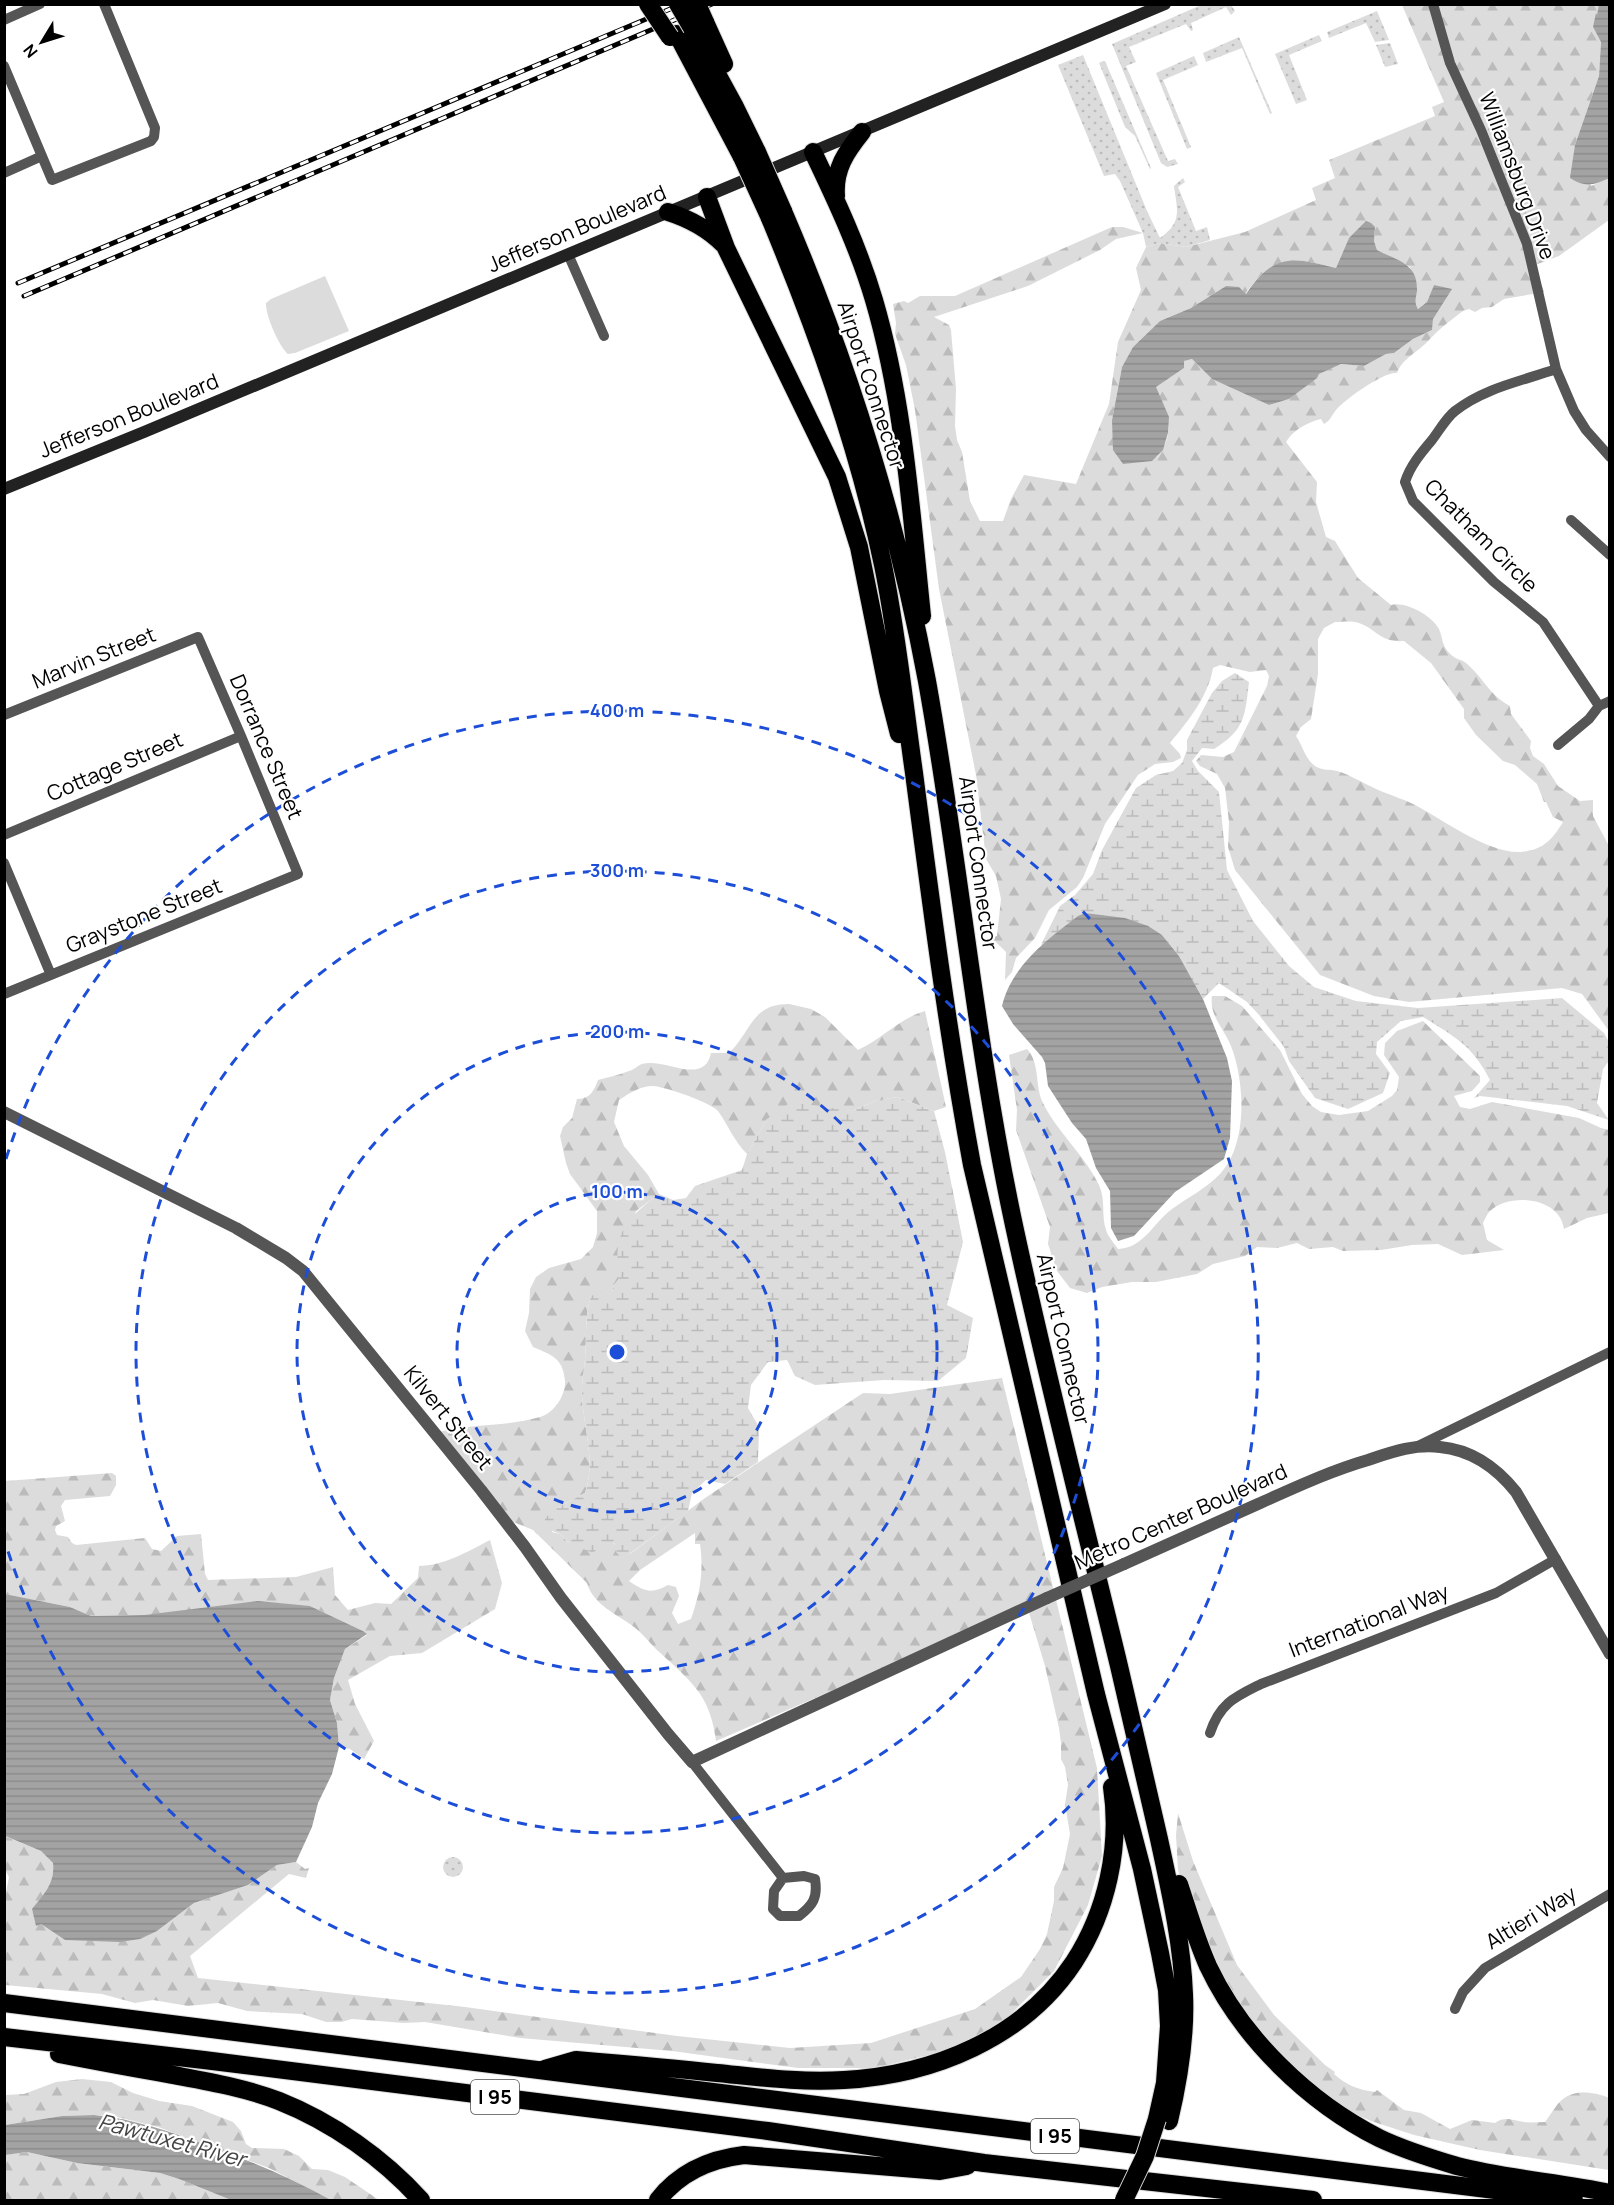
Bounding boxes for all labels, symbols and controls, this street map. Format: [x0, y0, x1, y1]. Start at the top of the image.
north arrow [12, 12, 72, 72]
text: N [18, 40, 42, 63]
street label: Williamsburg Drive [1473, 88, 1563, 263]
street label: Jefferson Boulevard [483, 178, 670, 278]
street label: Airport Connector [832, 297, 912, 473]
street label: Jefferson Boulevard [35, 366, 222, 464]
street label: Chatham Circle [1419, 473, 1544, 598]
street label: Marvin Street [28, 620, 160, 695]
street label: Dorrance Street [224, 670, 310, 823]
text: 400 m [590, 698, 644, 722]
street label: Cottage Street [42, 725, 187, 807]
street label: Airport Connector [953, 774, 1005, 952]
text: 300 m [590, 858, 644, 882]
street label: Graystone Street [61, 871, 226, 959]
text: 200 m [590, 1019, 644, 1043]
text: 100 m [591, 1179, 643, 1203]
street label: Airport Connector [1031, 1250, 1097, 1428]
centre of rings [607, 1342, 627, 1362]
street label: Kilvert Street [398, 1359, 500, 1475]
street label: Metro Center Boulevard [1070, 1457, 1291, 1576]
street label: International Way [1285, 1577, 1453, 1663]
street label: Altieri Way [1480, 1879, 1581, 1955]
road number: I 95 [471, 2080, 519, 2114]
water label: Pawtuxet River [95, 2106, 252, 2175]
road number: I 95 [1031, 2119, 1079, 2153]

